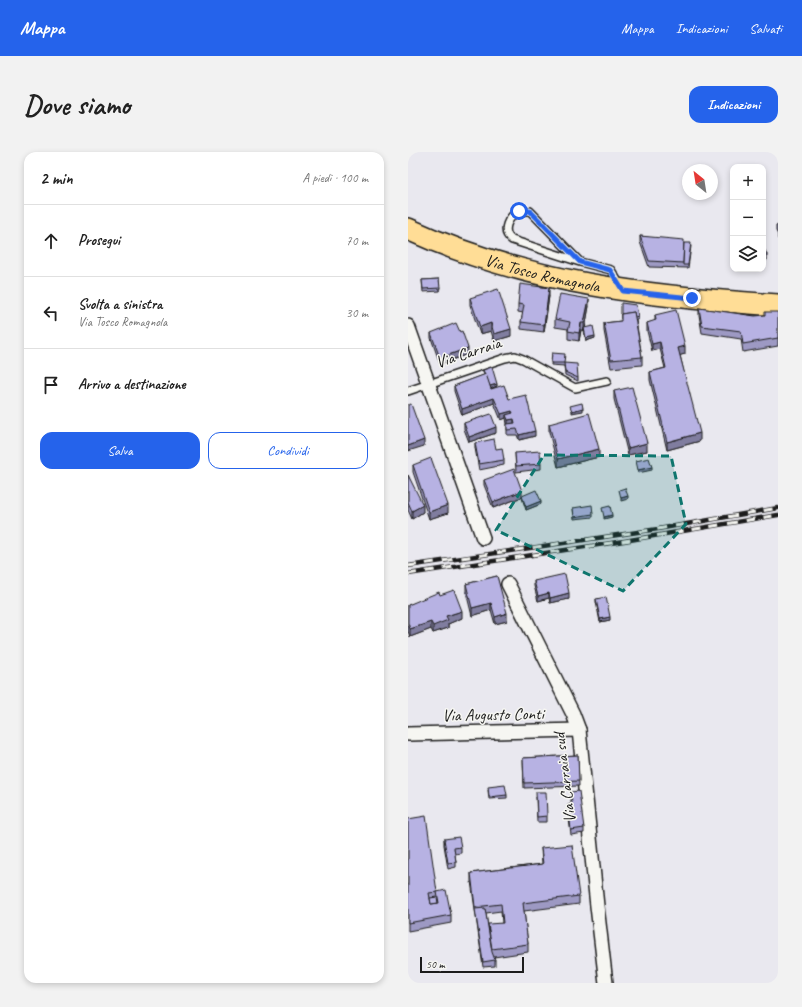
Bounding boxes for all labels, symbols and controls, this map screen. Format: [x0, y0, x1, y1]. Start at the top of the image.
text: Mappa [20, 16, 64, 40]
text: Mappa [621, 20, 654, 37]
text: Indicazioni [676, 20, 727, 37]
text: Salvati [749, 20, 782, 37]
button: Indicazioni [689, 86, 778, 123]
text: Dove siamo [24, 87, 130, 122]
north arrow [682, 164, 718, 200]
map controls [730, 164, 766, 272]
button: + [730, 164, 766, 200]
text: 2 min [40, 168, 73, 189]
text: A piedi · 100 m [303, 170, 368, 186]
button: − [730, 200, 766, 236]
route start [510, 202, 528, 220]
icon: ahead [40, 230, 62, 252]
text: Prosegui [78, 231, 120, 250]
text: 70 m [346, 233, 368, 249]
button: layers [730, 236, 766, 272]
street label: Via Tosco Romagnola [483, 249, 602, 297]
route end [683, 289, 701, 307]
text: Svolta a sinistra [78, 295, 162, 314]
icon: left [40, 302, 62, 324]
text: 30 m [346, 305, 368, 321]
text: Via Tosco Romagnola [78, 314, 167, 330]
street label: Via Carraia [433, 331, 505, 373]
icon: arrive [40, 374, 62, 396]
text: Arrivo a destinazione [78, 375, 186, 394]
button: Salva [40, 432, 200, 469]
button: Condividi [208, 432, 368, 469]
street label: Via Augusto Conti [442, 703, 546, 726]
street label: Via Carraia sud [548, 730, 580, 824]
scale bar [420, 955, 524, 974]
text: 50 m [426, 957, 445, 971]

